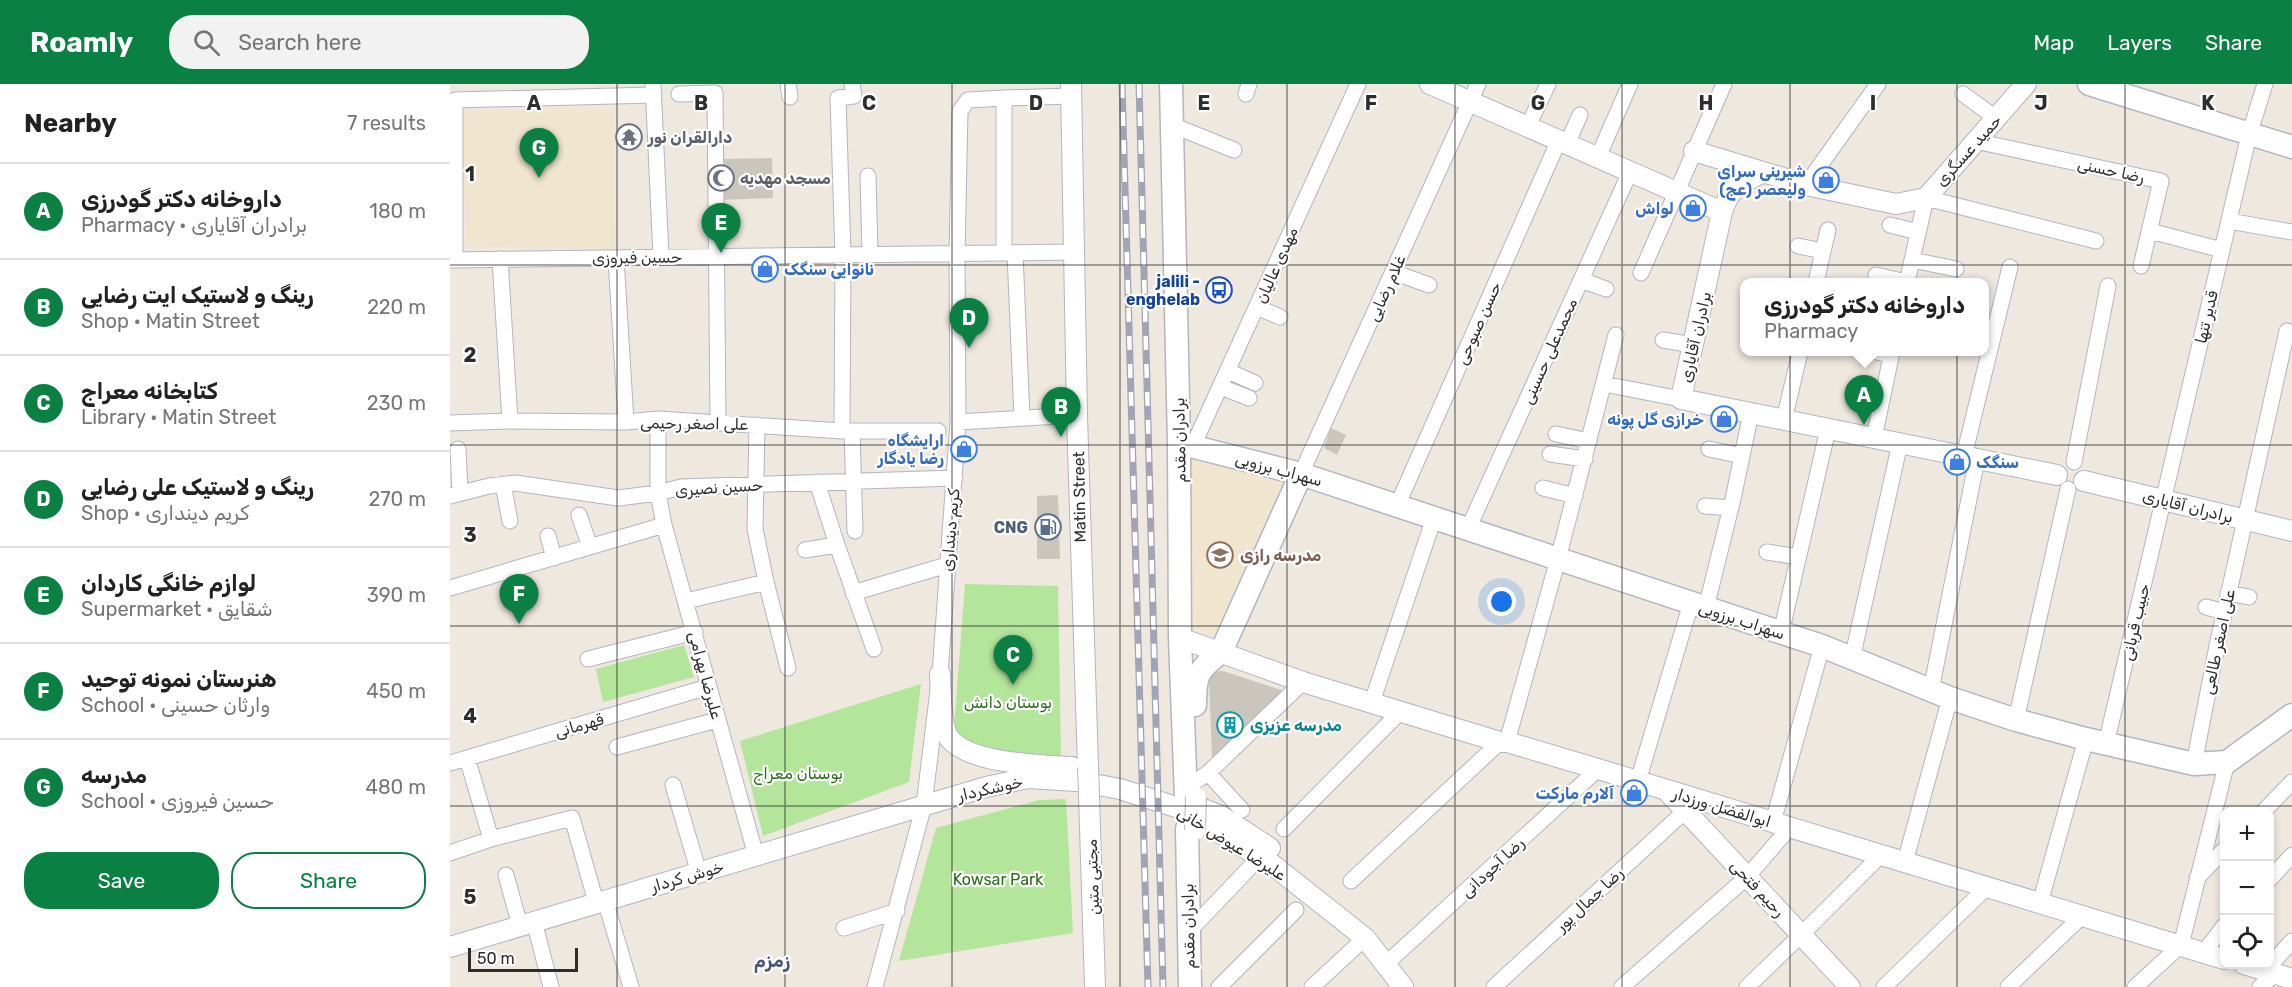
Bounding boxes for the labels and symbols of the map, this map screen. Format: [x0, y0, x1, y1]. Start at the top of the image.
text: A [527, 91, 542, 115]
text: B [694, 91, 708, 115]
text: C [862, 91, 876, 115]
text: D [1029, 91, 1043, 115]
text: E [1198, 91, 1210, 115]
text: F [1365, 91, 1377, 115]
text: G [1531, 91, 1545, 115]
text: H [1699, 91, 1713, 115]
text: I [1870, 91, 1876, 115]
text: J [2034, 91, 2048, 115]
text: K [2201, 91, 2215, 115]
street label: حمید عسگری [1931, 111, 2006, 191]
temple icon: دارالقران نور [614, 122, 644, 152]
pin: G [520, 128, 559, 178]
place label: دارالقران نور [647, 128, 732, 147]
street label: رضا حسنی [2075, 154, 2146, 188]
text: 1 [465, 162, 475, 186]
place label: شیرینی سرای ولیعصر (عج) [1717, 162, 1806, 201]
mosque icon: مسجد مهدیه [706, 163, 736, 193]
shop icon: شیرینی سرای ولیعصر (عج) [1811, 165, 1841, 195]
place label: مسجد مهدیه [740, 169, 831, 188]
shop icon: لواش [1678, 193, 1708, 223]
place label: لواش [1635, 199, 1674, 218]
pin: E [702, 204, 740, 253]
street label: مهدی عالیان [1251, 224, 1303, 307]
street label: حسین فیروزی [592, 247, 682, 269]
street label: غلام رضایی [1363, 252, 1411, 325]
shop icon: نانوایی سنگک [750, 254, 780, 284]
place label: نانوایی سنگک [784, 260, 874, 279]
place label: jalili - enghelab [1126, 272, 1200, 309]
bus stop icon: jalili - enghelab [1204, 275, 1234, 305]
street label: حسن صبوحی [1452, 279, 1506, 368]
street label: قدیر تنها [2191, 288, 2223, 346]
street label: برادران آقایاری [1676, 290, 1716, 385]
street label: محمدعلی حسینی [1518, 295, 1581, 407]
pin: D [950, 298, 988, 348]
text: 2 [464, 343, 477, 367]
pin: A [1844, 376, 1884, 425]
pin: B [1042, 388, 1080, 437]
street label: برادران مقدم [1169, 397, 1191, 483]
shop icon: خرازی گل پونه [1709, 404, 1739, 434]
place label: خرازی گل پونه [1607, 410, 1704, 431]
street label: علی اصغر رحیمی [640, 413, 748, 435]
place label: ارایشگاه رضا یادگار [877, 431, 944, 468]
shop icon: ارایشگاه رضا یادگار [949, 434, 979, 464]
shop icon: سنگک [1942, 447, 1972, 477]
street label: سهراب برزویی [1233, 449, 1325, 491]
street label: Matin Street [1069, 451, 1090, 543]
place label: سنگک [1976, 453, 2019, 472]
street label: حسین نصیری [674, 475, 764, 501]
street label: برادران آقایاری [2140, 486, 2235, 528]
street label: کریم دینداری [937, 487, 965, 572]
fuel station icon: CNG [1033, 512, 1063, 542]
place label: CNG [994, 518, 1028, 537]
text: 3 [463, 523, 477, 547]
school or university icon: مدرسه رازی [1205, 540, 1235, 570]
place label: مدرسه رازی [1240, 546, 1321, 565]
pin: F [500, 574, 538, 624]
street label: حبیب قربانی [2117, 582, 2155, 663]
your location [1487, 587, 1516, 616]
street label: علی اصغر طالعی [2198, 587, 2240, 697]
street label: سهراب برزویی [1696, 598, 1787, 644]
street label: علیرضا بهرامی [684, 629, 726, 722]
pin: C [994, 636, 1032, 685]
park label: بوستان دانش [964, 693, 1052, 713]
text: 4 [463, 704, 477, 728]
street label: قهرمانی [552, 709, 607, 743]
building icon: مدرسه عزیزی [1215, 710, 1245, 740]
place label: مدرسه عزیزی [1250, 716, 1342, 735]
park label: بوستان معراج [753, 764, 843, 785]
street label: خوشکردار [955, 772, 1025, 806]
shop icon: آلارم مارکت [1619, 778, 1649, 808]
street label: ابوالفضل ورزدار [1669, 783, 1773, 832]
place label: آلارم مارکت [1536, 784, 1614, 804]
street label: علیرضا عیوض خانی [1173, 802, 1290, 885]
street label: رضا آجودانی [1457, 833, 1529, 902]
street label: مجتبی متین [1082, 839, 1103, 915]
street label: رحیم فتحی [1726, 856, 1789, 922]
street label: خوش کردار [647, 857, 726, 897]
street label: رضا جمال پور [1551, 863, 1628, 937]
park label: Kowsar Park [953, 870, 1044, 889]
street label: برادران مقدم [1178, 883, 1200, 969]
text: 5 [464, 885, 477, 909]
scale bar [468, 945, 578, 972]
district label: زمزم [754, 950, 790, 973]

